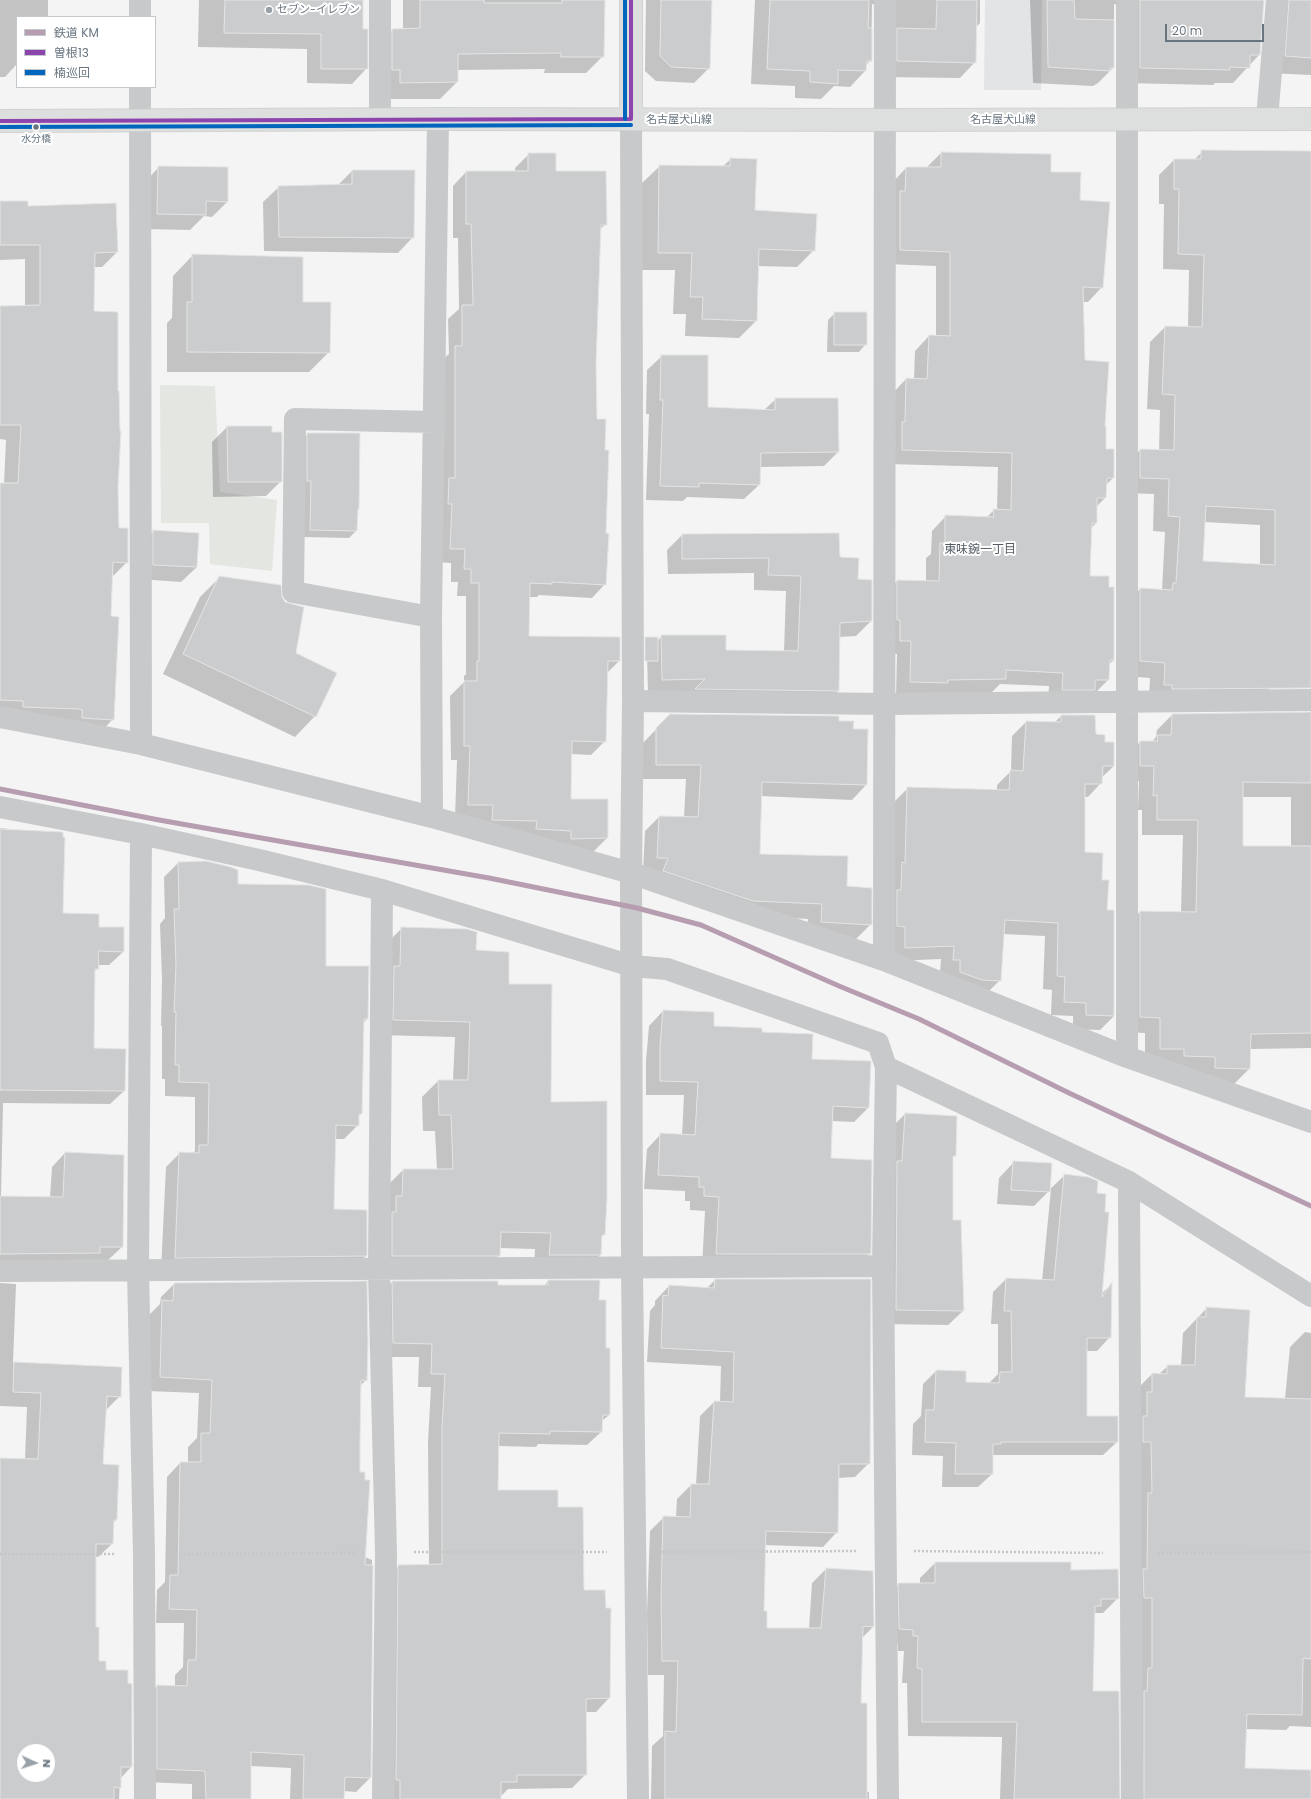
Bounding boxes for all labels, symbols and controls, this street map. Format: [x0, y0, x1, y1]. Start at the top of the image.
place label: セブン-イレブン [277, 3, 360, 17]
marker: セブン-イレブン [264, 5, 274, 15]
legend [16, 16, 156, 88]
scale bar [1167, 16, 1266, 42]
text: 20 m [1172, 22, 1202, 39]
text: 鉄道 KM [54, 24, 99, 41]
text: 曽根13 [54, 44, 89, 61]
text: 楠巡回 [54, 64, 90, 81]
street label: 名古屋犬山線 [646, 113, 712, 127]
street label: 名古屋犬山線 [970, 113, 1036, 127]
marker: 水分橋 [31, 122, 41, 132]
place label: 水分橋 [21, 133, 51, 145]
district label: 東味鋺一丁目 [944, 543, 1016, 557]
north arrow [16, 1743, 56, 1783]
text: N [39, 1759, 55, 1768]

